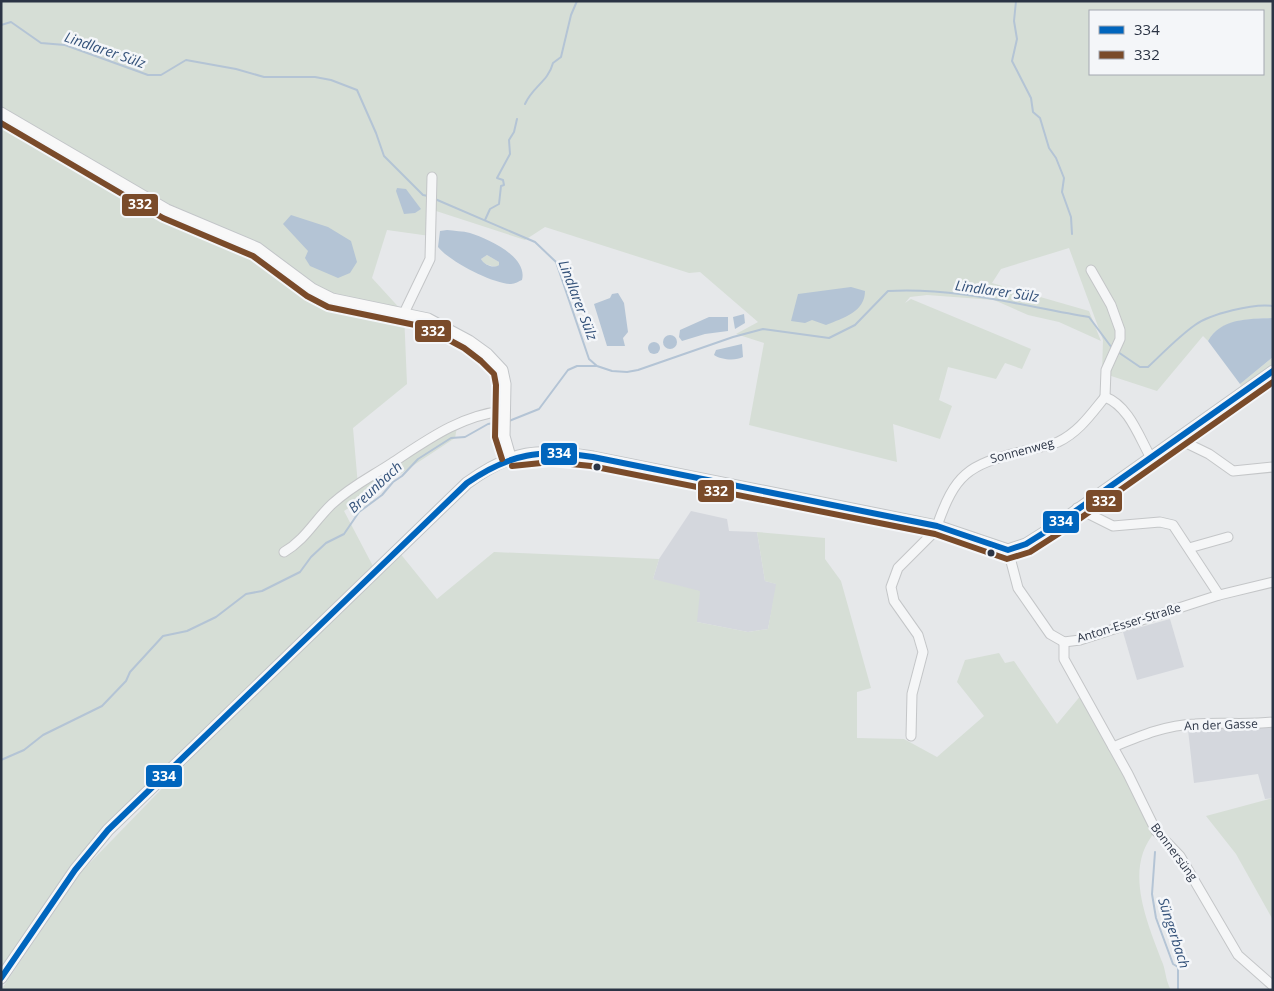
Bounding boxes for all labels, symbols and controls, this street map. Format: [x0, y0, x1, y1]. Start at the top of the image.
legend [1089, 10, 1264, 75]
text: 334 [1134, 19, 1160, 39]
water label: Lindlarer Sülz [62, 27, 149, 73]
text: 332 [1134, 44, 1160, 64]
line badge: 332 [121, 193, 159, 217]
text: 332 [128, 194, 152, 213]
water label: Lindlarer Sülz [554, 257, 603, 343]
water label: Lindlarer Sülz [954, 275, 1041, 306]
line badge: 332 [414, 319, 452, 343]
text: 332 [421, 321, 445, 340]
street label: Sonnenweg [988, 434, 1056, 467]
line badge: 334 [540, 442, 578, 466]
text: 334 [547, 443, 571, 462]
water label: Breunbach [344, 457, 406, 517]
unlabelled marker [592, 462, 602, 472]
line badge: 332 [697, 479, 735, 503]
text: 332 [704, 481, 728, 500]
line badge: 332 [1085, 489, 1123, 513]
text: 332 [1092, 491, 1116, 510]
line badge: 334 [1042, 510, 1080, 534]
text: 334 [1049, 511, 1073, 530]
unlabelled marker [986, 548, 996, 558]
street label: Anton-Esser-Straße [1075, 599, 1183, 646]
street label: An der Gasse [1184, 715, 1258, 734]
line badge: 334 [145, 764, 183, 788]
text: 334 [152, 766, 176, 785]
street label: Bonnersüng [1147, 819, 1202, 884]
water label: Süngerbach [1154, 895, 1195, 971]

